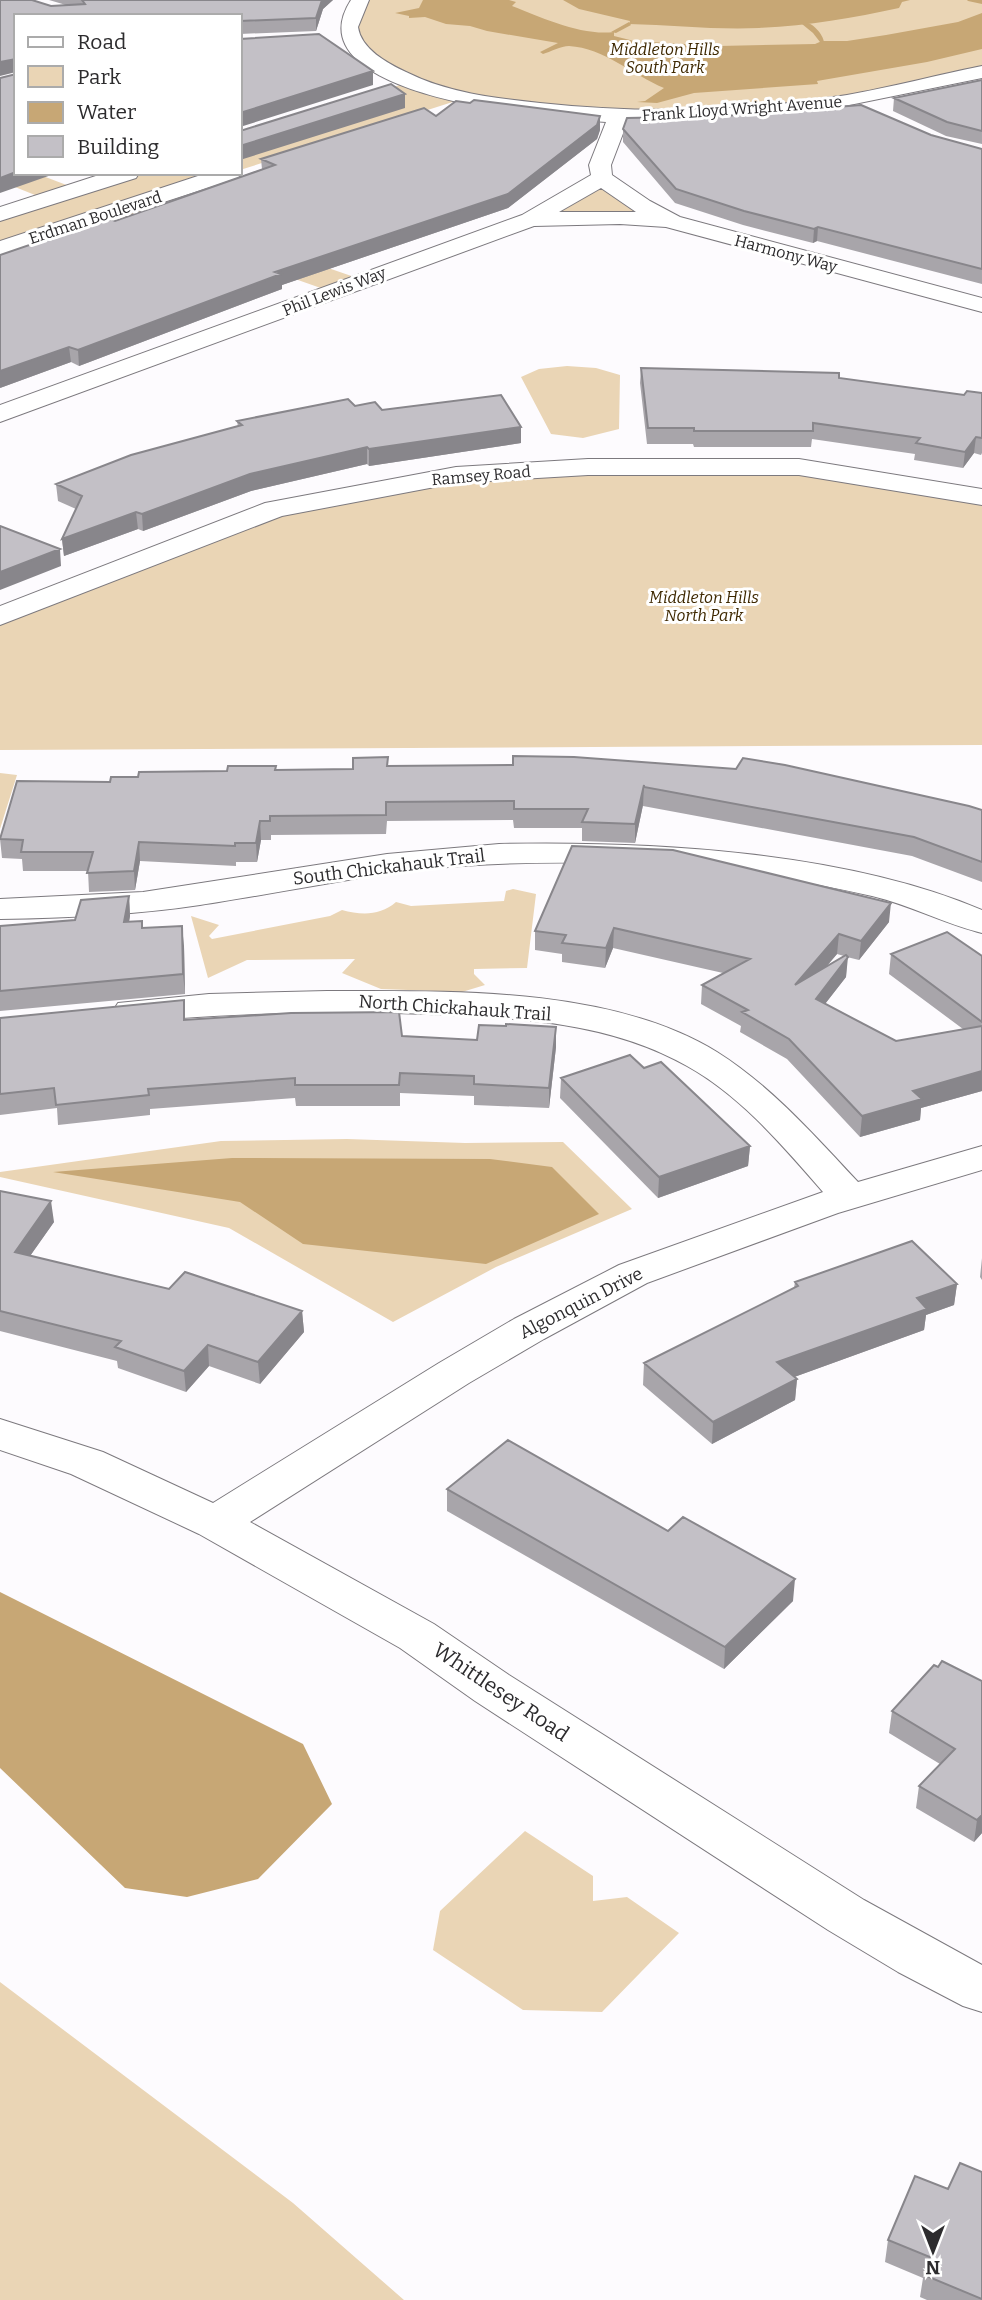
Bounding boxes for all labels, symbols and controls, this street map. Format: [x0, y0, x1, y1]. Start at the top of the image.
legend [14, 14, 242, 175]
text: Road [77, 29, 126, 55]
park label: Middleton Hills South Park [610, 40, 720, 77]
text: Park [77, 64, 121, 90]
street label: Frank Lloyd Wright Avenue [641, 92, 843, 125]
text: Water [77, 99, 136, 125]
text: Building [77, 134, 160, 160]
street label: Erdman Boulevard [26, 187, 165, 248]
street label: Harmony Way [732, 231, 840, 276]
street label: Phil Lewis Way [280, 263, 389, 320]
street label: Ramsey Road [431, 462, 532, 489]
park label: Middleton Hills North Park [649, 588, 759, 625]
street label: South Chickahauk Trail [292, 844, 486, 890]
street label: North Chickahauk Trail [358, 990, 552, 1026]
street label: Algonquin Drive [516, 1262, 646, 1344]
street label: Whittlesey Road [428, 1637, 574, 1747]
north arrow [898, 2216, 968, 2286]
text: N [925, 2256, 940, 2279]

